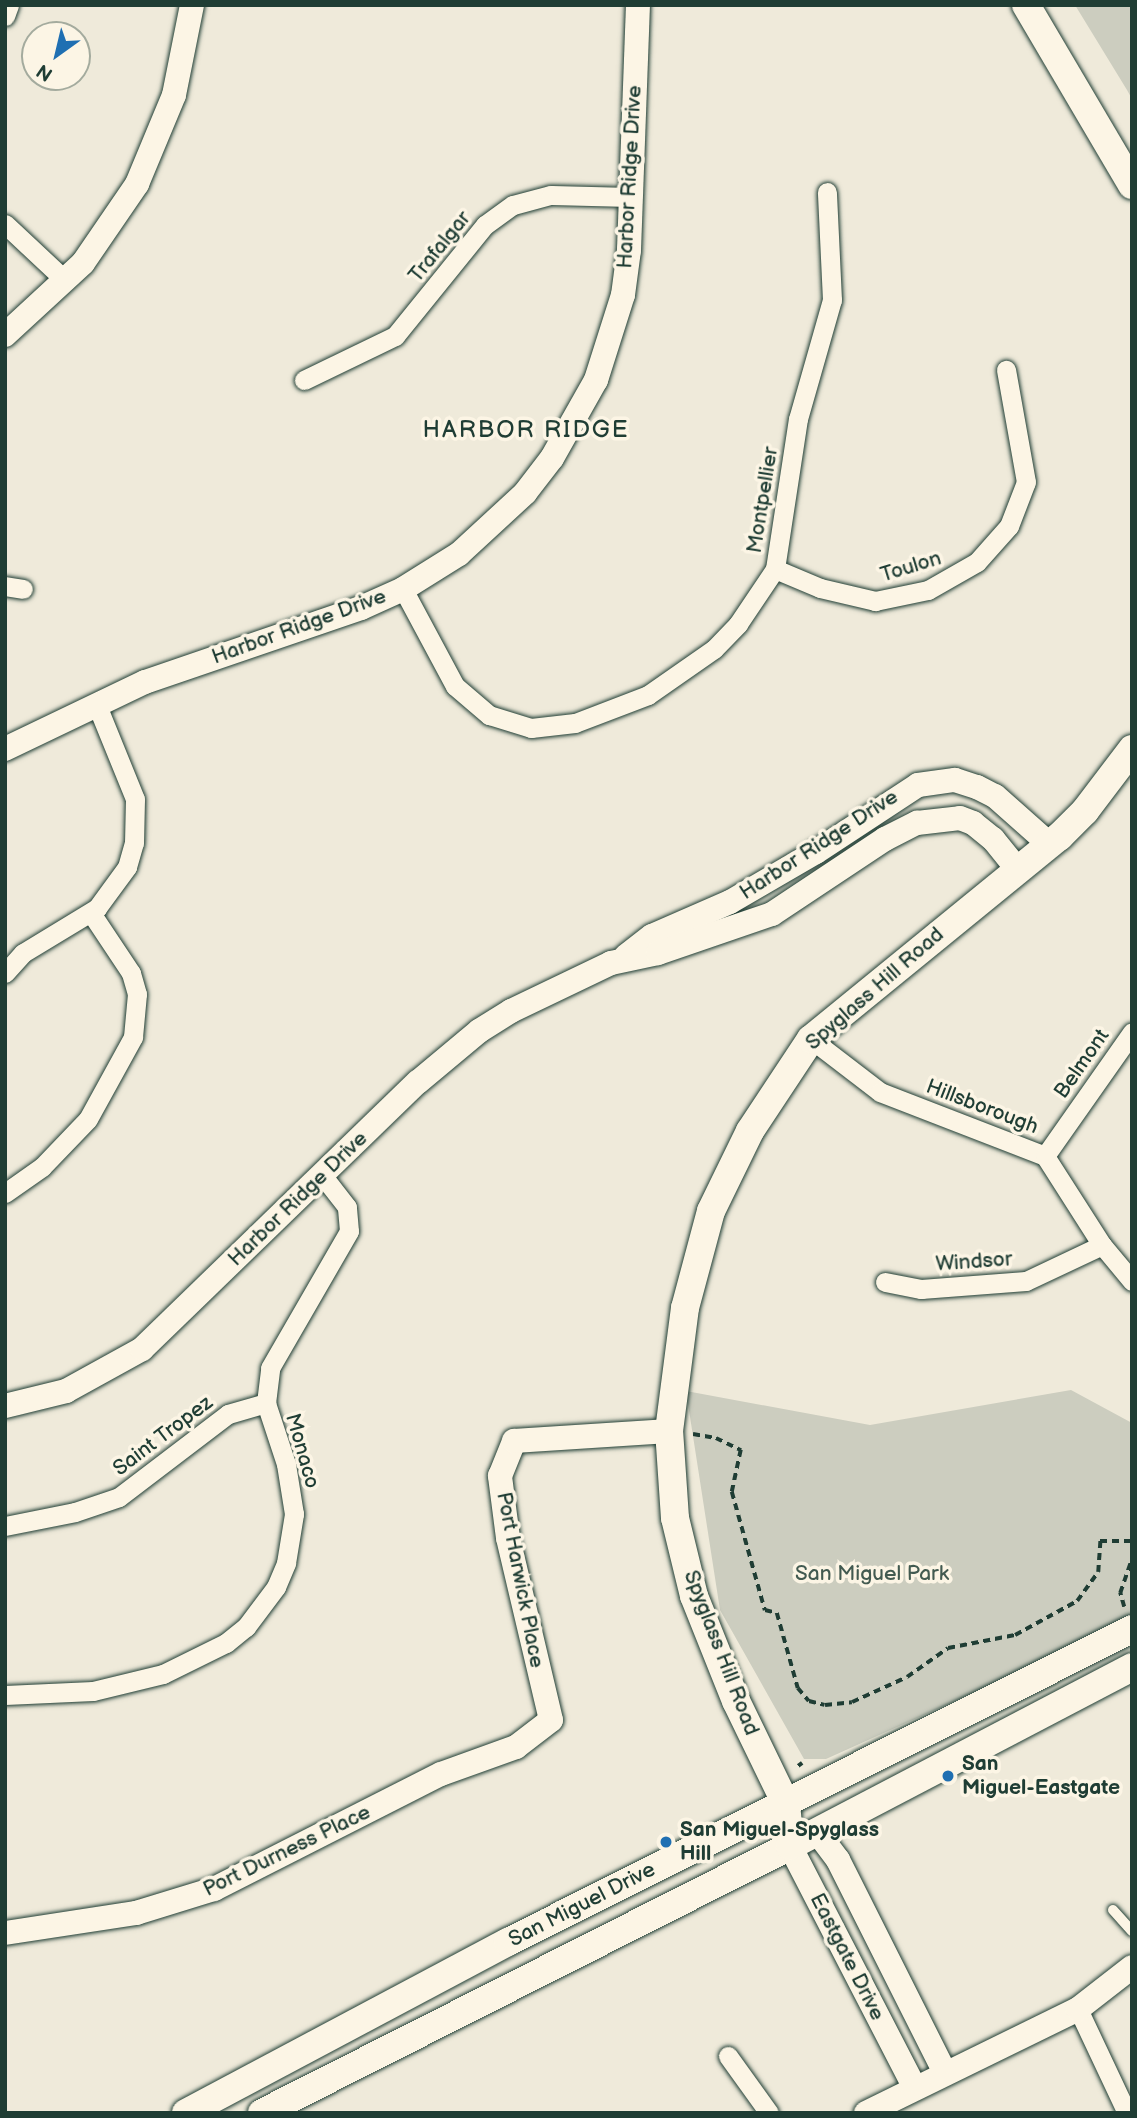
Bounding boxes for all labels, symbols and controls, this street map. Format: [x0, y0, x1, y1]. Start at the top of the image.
north arrow [21, 21, 91, 91]
text: N [33, 59, 57, 86]
street label: Harbor Ridge Drive [613, 85, 647, 269]
street label: Trafalgar [404, 206, 476, 288]
district label: HARBOR RIDGE [424, 416, 628, 444]
street label: Montpellier [742, 445, 784, 555]
street label: Toulon [878, 546, 944, 588]
street label: Harbor Ridge Drive [209, 584, 389, 670]
street label: Harbor Ridge Drive [735, 785, 903, 905]
street label: Spyglass Hill Road [801, 922, 949, 1056]
street label: Belmont [1049, 1024, 1115, 1104]
street label: Hillsborough [922, 1074, 1042, 1140]
street label: Harbor Ridge Drive [223, 1126, 373, 1272]
street label: Windsor [935, 1247, 1013, 1277]
street label: Saint Tropez [108, 1390, 218, 1482]
street label: Monaco [279, 1411, 325, 1491]
street label: Port Harwick Place [491, 1490, 549, 1670]
park label: San Miguel Park [795, 1561, 949, 1587]
street label: Spyglass Hill Road [678, 1567, 764, 1739]
place label: San Miguel-Eastgate [962, 1751, 1120, 1801]
marker: San Miguel-Eastgate [940, 1768, 956, 1784]
street label: Port Durness Place [199, 1800, 375, 1902]
place label: San Miguel-Spyglass Hill [680, 1817, 879, 1867]
marker: San Miguel-Spyglass Hill [658, 1834, 674, 1850]
street label: San Miguel Drive [504, 1857, 660, 1953]
street label: Eastgate Drive [804, 1889, 890, 2025]

